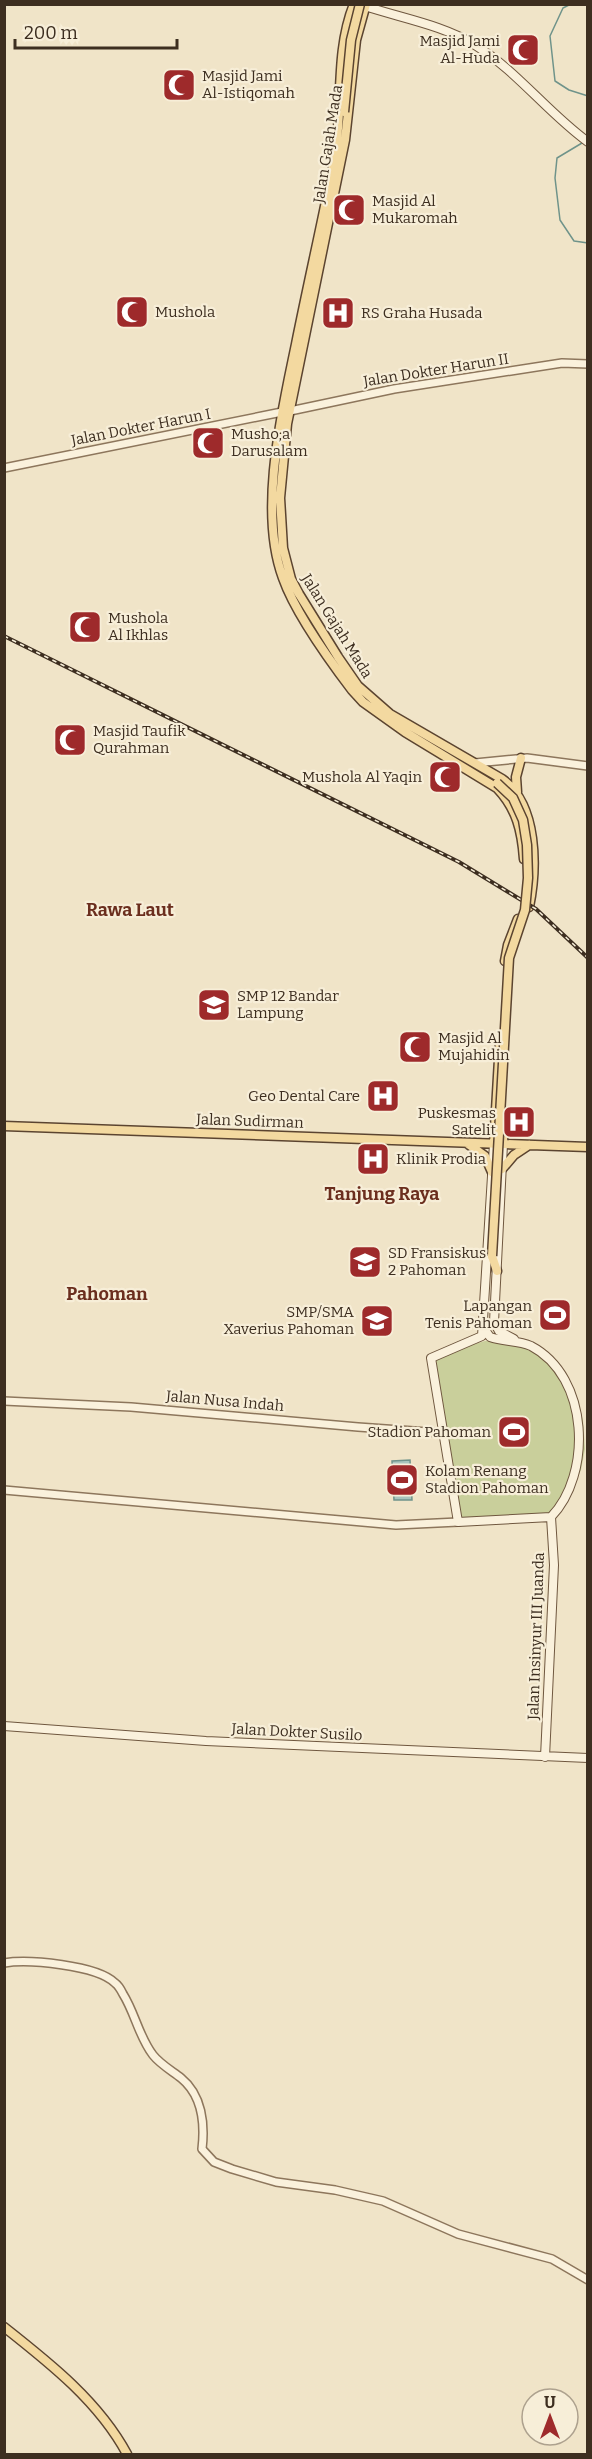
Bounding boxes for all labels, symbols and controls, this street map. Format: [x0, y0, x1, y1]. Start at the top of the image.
scale bar [15, 12, 177, 50]
text: 200 m [24, 22, 78, 44]
place label: Masjid Jami Al-Huda [419, 32, 501, 67]
mosque icon: Masjid Jami Al-Huda [505, 32, 541, 68]
mosque icon: Masjid Jami Al-Istiqomah [161, 67, 197, 103]
place label: Masjid Jami Al-Istiqomah [202, 67, 295, 102]
street label: Jalan Gajah Mada [310, 84, 346, 205]
mosque icon: Masjid Al Mukaromah [331, 192, 367, 228]
place label: Masjid Al Mukaromah [372, 192, 458, 227]
mosque icon: Mushola [114, 294, 150, 330]
hospital icon: RS Graha Husada [320, 295, 356, 331]
place label: Mushola [155, 303, 215, 321]
place label: RS Graha Husada [361, 304, 482, 322]
street label: Jalan Dokter Harun II [361, 350, 510, 391]
street label: Jalan Dokter Harun I [69, 405, 212, 450]
mosque icon: Musho;a Darusalam [190, 425, 226, 461]
place label: Musho;a Darusalam [231, 425, 308, 460]
street label: Jalan Gajah Mada [297, 570, 376, 681]
mosque icon: Mushola Al Ikhlas [67, 609, 103, 645]
place label: Mushola Al Ikhlas [108, 609, 168, 644]
mosque icon: Masjid Taufik Qurahman [52, 722, 88, 758]
place label: Masjid Taufik Qurahman [93, 722, 186, 757]
mosque icon: Mushola Al Yaqin [427, 759, 463, 795]
place label: Mushola Al Yaqin [302, 768, 423, 786]
district label: Rawa Laut [86, 899, 174, 921]
school or university icon: SMP 12 Bandar Lampung [196, 987, 232, 1023]
place label: SMP 12 Bandar Lampung [237, 987, 339, 1022]
mosque icon: Masjid Al Mujahidin [397, 1029, 433, 1065]
place label: Masjid Al Mujahidin [438, 1029, 510, 1064]
hospital icon: Geo Dental Care [365, 1078, 401, 1114]
place label: Geo Dental Care [248, 1087, 360, 1105]
place label: Puskesmas Satelit [418, 1104, 497, 1139]
hospital icon: Puskesmas Satelit [501, 1104, 537, 1140]
street label: Jalan Sudirman [195, 1110, 305, 1132]
hospital icon: Klinik Prodia [355, 1141, 391, 1177]
place label: Klinik Prodia [396, 1150, 486, 1168]
district label: Tanjung Raya [325, 1183, 439, 1205]
school or university icon: SD Fransiskus 2 Pahoman [347, 1244, 383, 1280]
place label: SD Fransiskus 2 Pahoman [388, 1244, 486, 1279]
district label: Pahoman [66, 1283, 148, 1305]
place label: Lapangan Tenis Pahoman [425, 1297, 532, 1332]
sports icon: Lapangan Tenis Pahoman [537, 1297, 573, 1333]
place label: SMP/SMA Xaverius Pahoman [223, 1303, 354, 1338]
school or university icon: SMP/SMA Xaverius Pahoman [359, 1303, 395, 1339]
street label: Jalan Nusa Indah [164, 1387, 285, 1415]
sports icon: Stadion Pahoman [496, 1414, 532, 1450]
place label: Stadion Pahoman [367, 1423, 491, 1441]
sports icon: Kolam Renang Stadion Pahoman [384, 1462, 420, 1498]
place label: Kolam Renang Stadion Pahoman [425, 1462, 549, 1497]
street label: Jalan Insinyur III Juanda [524, 1552, 548, 1721]
street label: Jalan Dokter Susilo [230, 1720, 363, 1744]
north arrow [520, 2387, 580, 2447]
text: U [544, 2393, 556, 2412]

